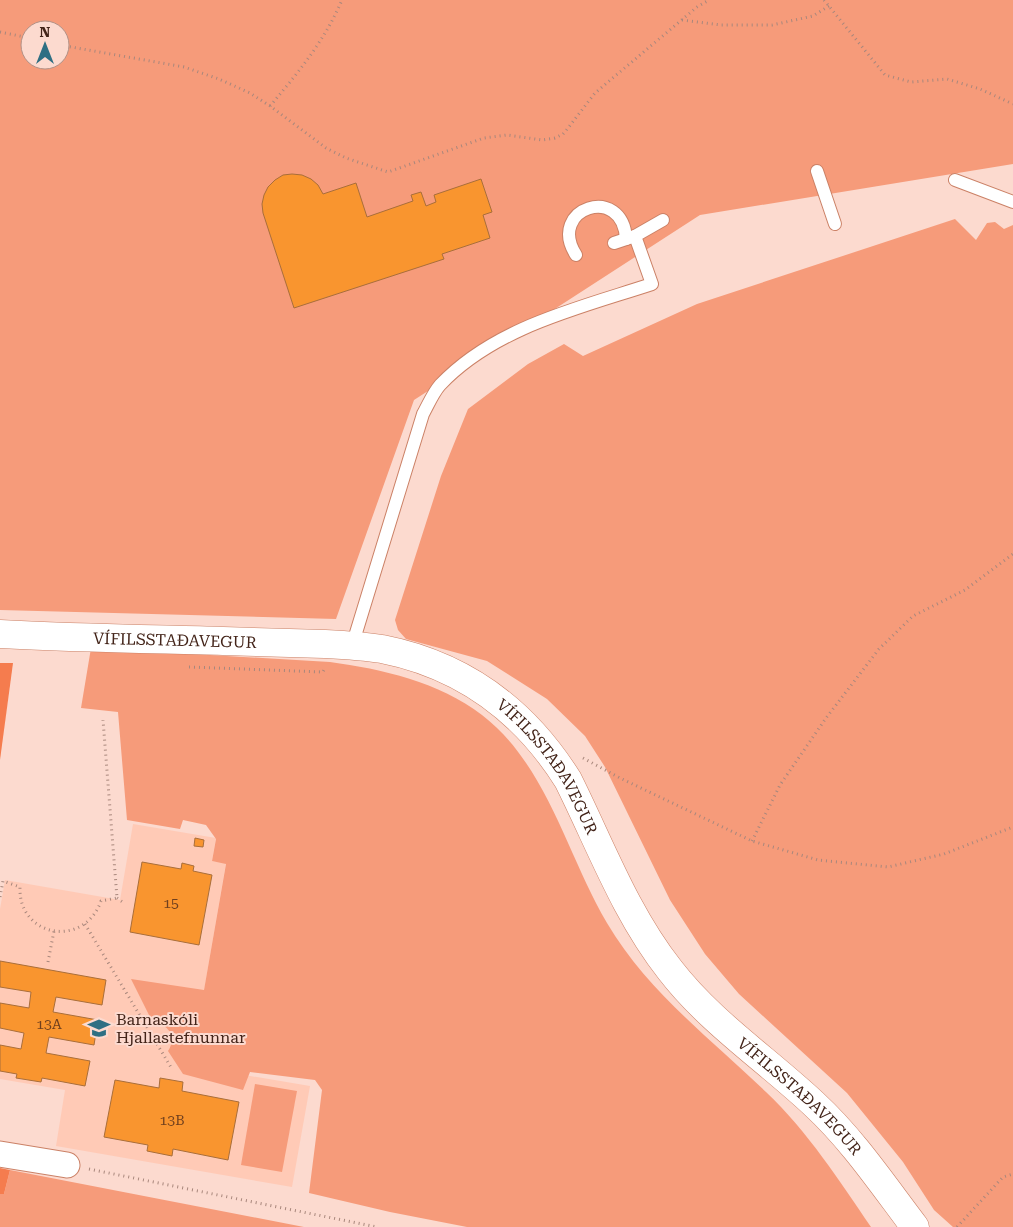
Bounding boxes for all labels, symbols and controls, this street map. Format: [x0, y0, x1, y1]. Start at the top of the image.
north arrow [20, 20, 70, 70]
text: N [40, 24, 51, 40]
street label: VÍFILSSTAÐAVEGUR [93, 629, 257, 652]
street label: VÍFILSSTAÐAVEGUR [493, 695, 601, 838]
house number: 15 [163, 895, 179, 911]
place label: Barnaskóli Hjallastefnunnar [116, 1010, 246, 1047]
school or university icon: Barnaskóli Hjallastefnunnar [86, 1015, 112, 1041]
house number: 13A [36, 1016, 62, 1032]
street label: VÍFILSSTAÐAVEGUR [733, 1034, 866, 1159]
house number: 13B [159, 1112, 185, 1128]

